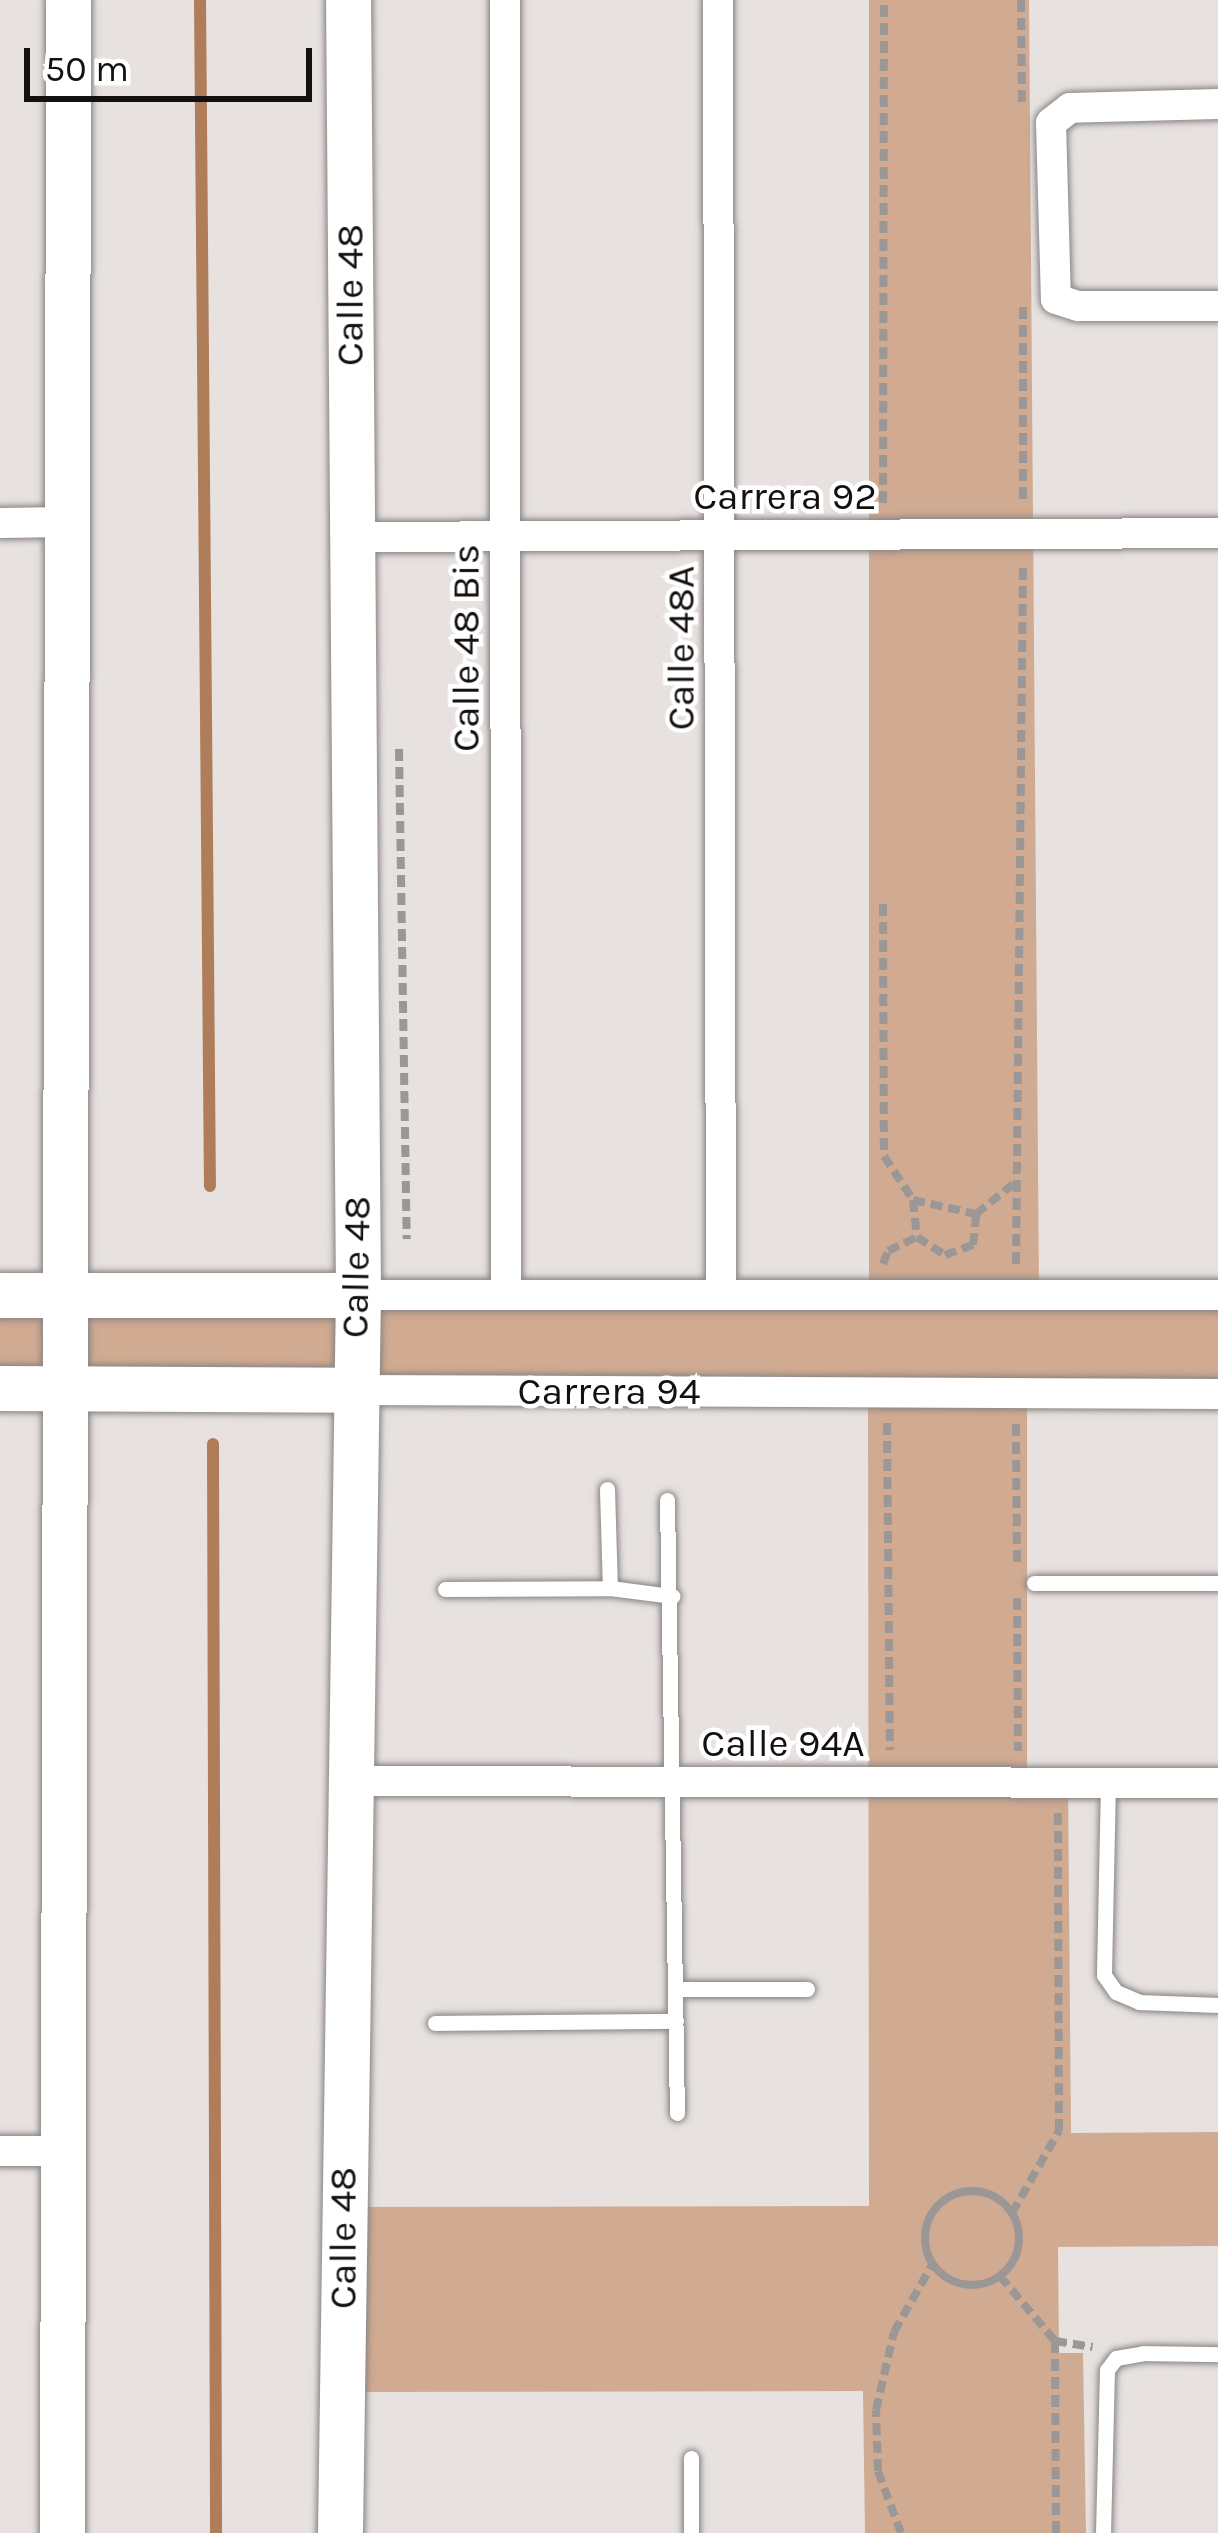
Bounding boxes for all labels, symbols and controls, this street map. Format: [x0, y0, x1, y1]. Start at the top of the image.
scale bar [30, 24, 318, 98]
text: 50 m [45, 48, 129, 90]
street label: Calle 48 [327, 224, 373, 366]
street label: Carrera 92 [693, 473, 877, 519]
street label: Calle 48 Bis [443, 544, 489, 752]
street label: Calle 48A [658, 566, 704, 730]
street label: Calle 48 [331, 1195, 381, 1339]
street label: Carrera 94 [518, 1368, 700, 1414]
street label: Calle 94A [701, 1720, 865, 1766]
street label: Calle 48 [320, 2167, 366, 2309]

